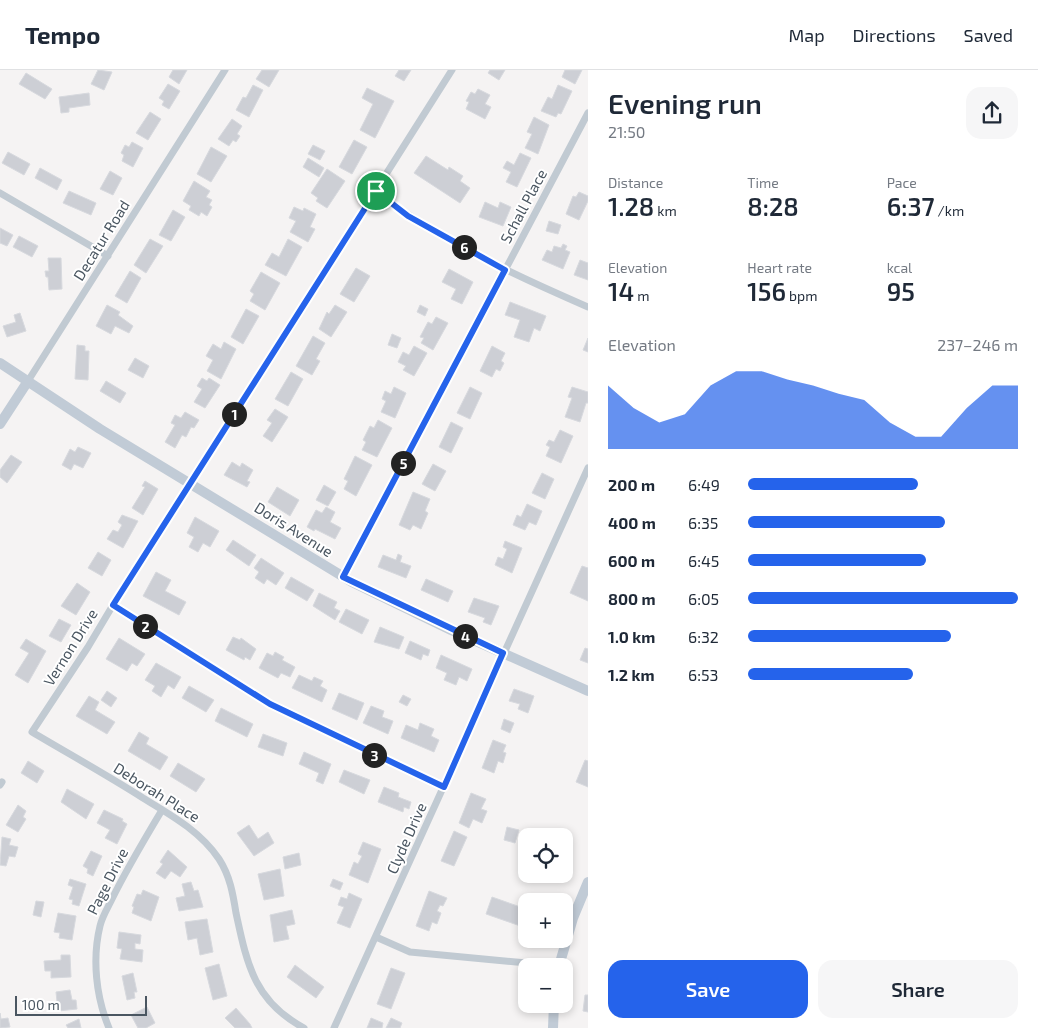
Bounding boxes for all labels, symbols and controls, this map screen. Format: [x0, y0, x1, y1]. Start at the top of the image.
text: Tempo [25, 20, 100, 49]
text: Map [788, 24, 825, 46]
text: Directions [853, 24, 936, 46]
text: Saved [964, 24, 1013, 46]
text: Evening run [608, 86, 762, 120]
button: share [966, 87, 1018, 139]
text: 21:50 [608, 122, 645, 141]
street label: Schall Place [496, 166, 550, 246]
pin [355, 170, 397, 212]
text: Distance [608, 174, 663, 191]
text: Time [747, 174, 779, 191]
text: Pace [887, 174, 917, 191]
icon: arrive [362, 177, 390, 205]
text: 1.28 [608, 191, 654, 221]
text: 8:28 [747, 191, 799, 221]
text: 6:37 [887, 191, 934, 221]
street label: Decatur Road [69, 196, 133, 284]
text: km [654, 202, 677, 219]
text: /km [934, 202, 964, 219]
pin: 6 [452, 234, 476, 260]
text: 6 [460, 239, 469, 256]
text: Elevation [608, 259, 667, 276]
text: Heart rate [747, 259, 812, 276]
text: kcal [887, 259, 912, 276]
text: 14 [608, 276, 634, 306]
text: 156 [747, 276, 786, 306]
text: 95 [887, 276, 915, 306]
text: m [634, 287, 650, 304]
text: bpm [786, 287, 817, 304]
text: Elevation [608, 335, 676, 354]
text: 237–246 m [937, 335, 1018, 354]
pin: 1 [222, 402, 246, 426]
text: 1 [231, 406, 238, 423]
pin: 5 [390, 450, 416, 476]
text: 5 [400, 455, 407, 472]
text: 200 m [608, 475, 655, 494]
text: 6:49 [688, 475, 720, 494]
street label: Doris Avenue [251, 498, 337, 560]
text: 400 m [608, 513, 656, 532]
text: 6:35 [688, 513, 718, 532]
text: 600 m [608, 551, 655, 570]
text: 6:45 [688, 551, 719, 570]
text: 800 m [608, 589, 656, 608]
text: 6:05 [688, 589, 719, 608]
street label: Vernon Drive [39, 605, 101, 689]
pin: 2 [132, 614, 158, 638]
text: 2 [141, 618, 150, 635]
pin: 4 [452, 624, 478, 648]
text: 1.0 km [608, 627, 655, 646]
text: 6:32 [688, 627, 719, 646]
text: 4 [461, 628, 470, 645]
text: 1.2 km [608, 665, 655, 684]
text: 6:53 [688, 665, 718, 684]
pin: 3 [362, 742, 386, 768]
text: 3 [371, 747, 378, 764]
street label: Deborah Place [111, 758, 203, 826]
street label: Clyde Drive [382, 800, 430, 876]
map controls [518, 828, 573, 1013]
button: locate [518, 828, 573, 883]
street label: Page Drive [83, 845, 131, 917]
button: + [518, 893, 573, 948]
button: − [518, 958, 573, 1013]
button: Save [608, 960, 808, 1018]
button: Share [818, 960, 1018, 1018]
scale bar [15, 993, 148, 1016]
text: 100 m [22, 996, 60, 1013]

